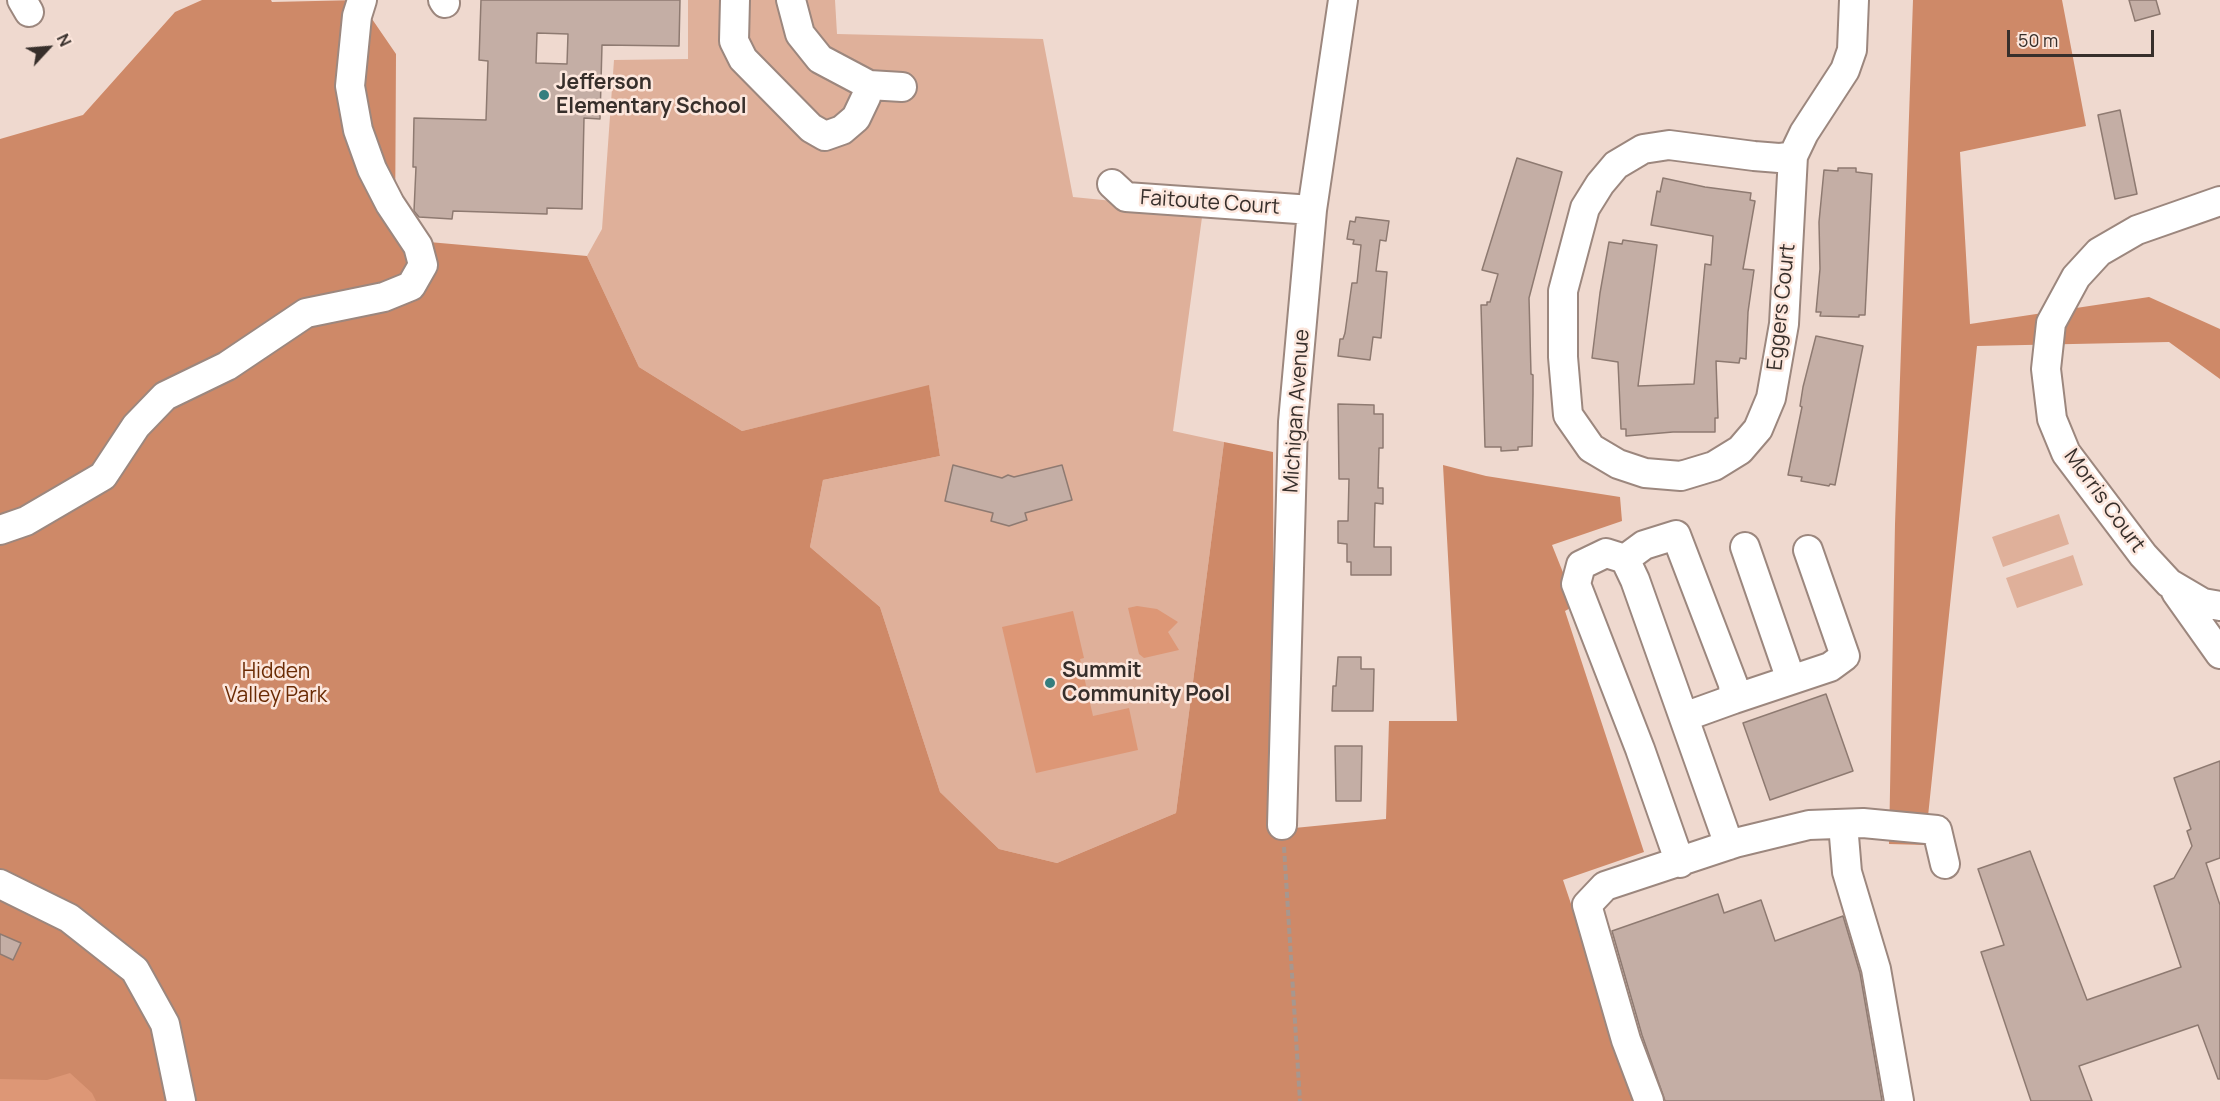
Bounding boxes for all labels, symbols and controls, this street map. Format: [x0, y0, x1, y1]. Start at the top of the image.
north arrow [18, 18, 78, 78]
scale bar [2010, 18, 2157, 56]
text: 50 m [2018, 28, 2058, 52]
text: N [52, 30, 77, 50]
place label: Jefferson Elementary School [556, 70, 747, 120]
marker: Jefferson Elementary School [537, 88, 551, 102]
street label: Faitoute Court [1139, 186, 1281, 220]
street label: Eggers Court [1763, 242, 1801, 372]
street label: Michigan Avenue [1279, 328, 1315, 494]
street label: Morris Court [2058, 445, 2150, 557]
place label: Summit Community Pool [1062, 658, 1230, 708]
park label: Hidden Valley Park [225, 659, 327, 709]
marker: Summit Community Pool [1043, 676, 1057, 690]

